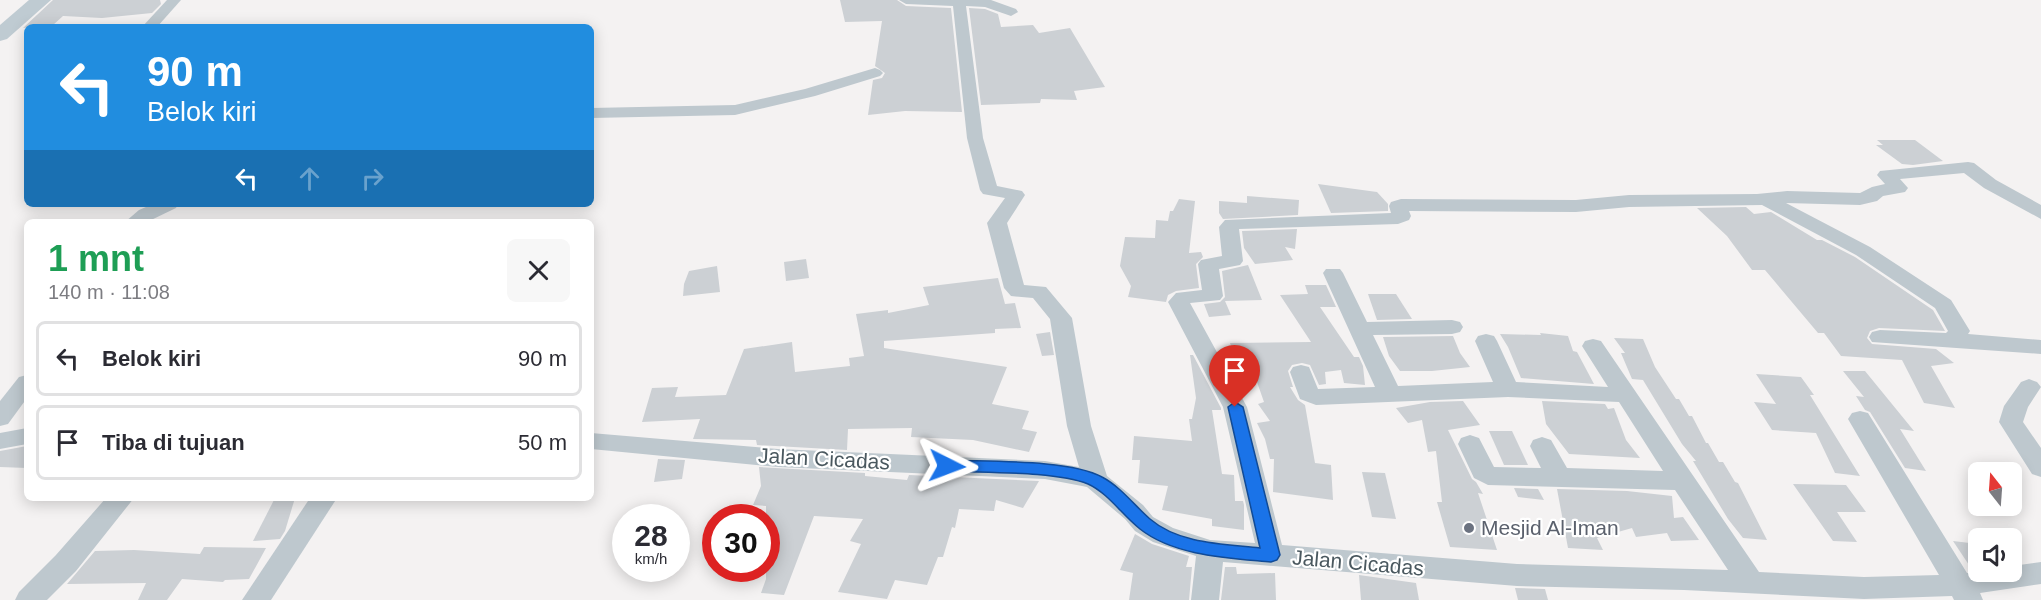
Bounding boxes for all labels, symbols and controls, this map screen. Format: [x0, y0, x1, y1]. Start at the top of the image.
icon: left [48, 48, 126, 126]
text: 90 m [147, 48, 243, 95]
text: Belok kiri [147, 97, 257, 127]
icon: left [230, 162, 263, 195]
icon: ahead [293, 162, 326, 195]
icon: right [356, 162, 389, 195]
text: 1 mnt [48, 238, 144, 279]
button: close [507, 239, 570, 302]
text: 140 m · 11:08 [48, 281, 170, 303]
icon: left [51, 342, 84, 375]
pin [1209, 345, 1260, 407]
text: Belok kiri [102, 346, 201, 371]
text: 90 m [518, 346, 567, 371]
icon: arrive [1218, 354, 1251, 387]
icon: arrive [51, 426, 84, 459]
text: Tiba di tujuan [102, 430, 245, 455]
text: 50 m [518, 430, 567, 455]
position arrow [915, 434, 979, 498]
street label: Jalan Cicadas [758, 444, 890, 473]
north arrow [1968, 462, 2022, 516]
map controls [1968, 462, 2022, 582]
speed limit sign: 30 [702, 504, 780, 582]
place label: Mesjid Al-Iman [1481, 516, 1619, 539]
text: 28 [634, 519, 668, 552]
marker: Mesjid Al-Iman [1462, 521, 1476, 535]
button: sound [1968, 528, 2022, 582]
street label: Jalan Cicadas [1291, 545, 1425, 580]
text: km/h [635, 550, 667, 567]

